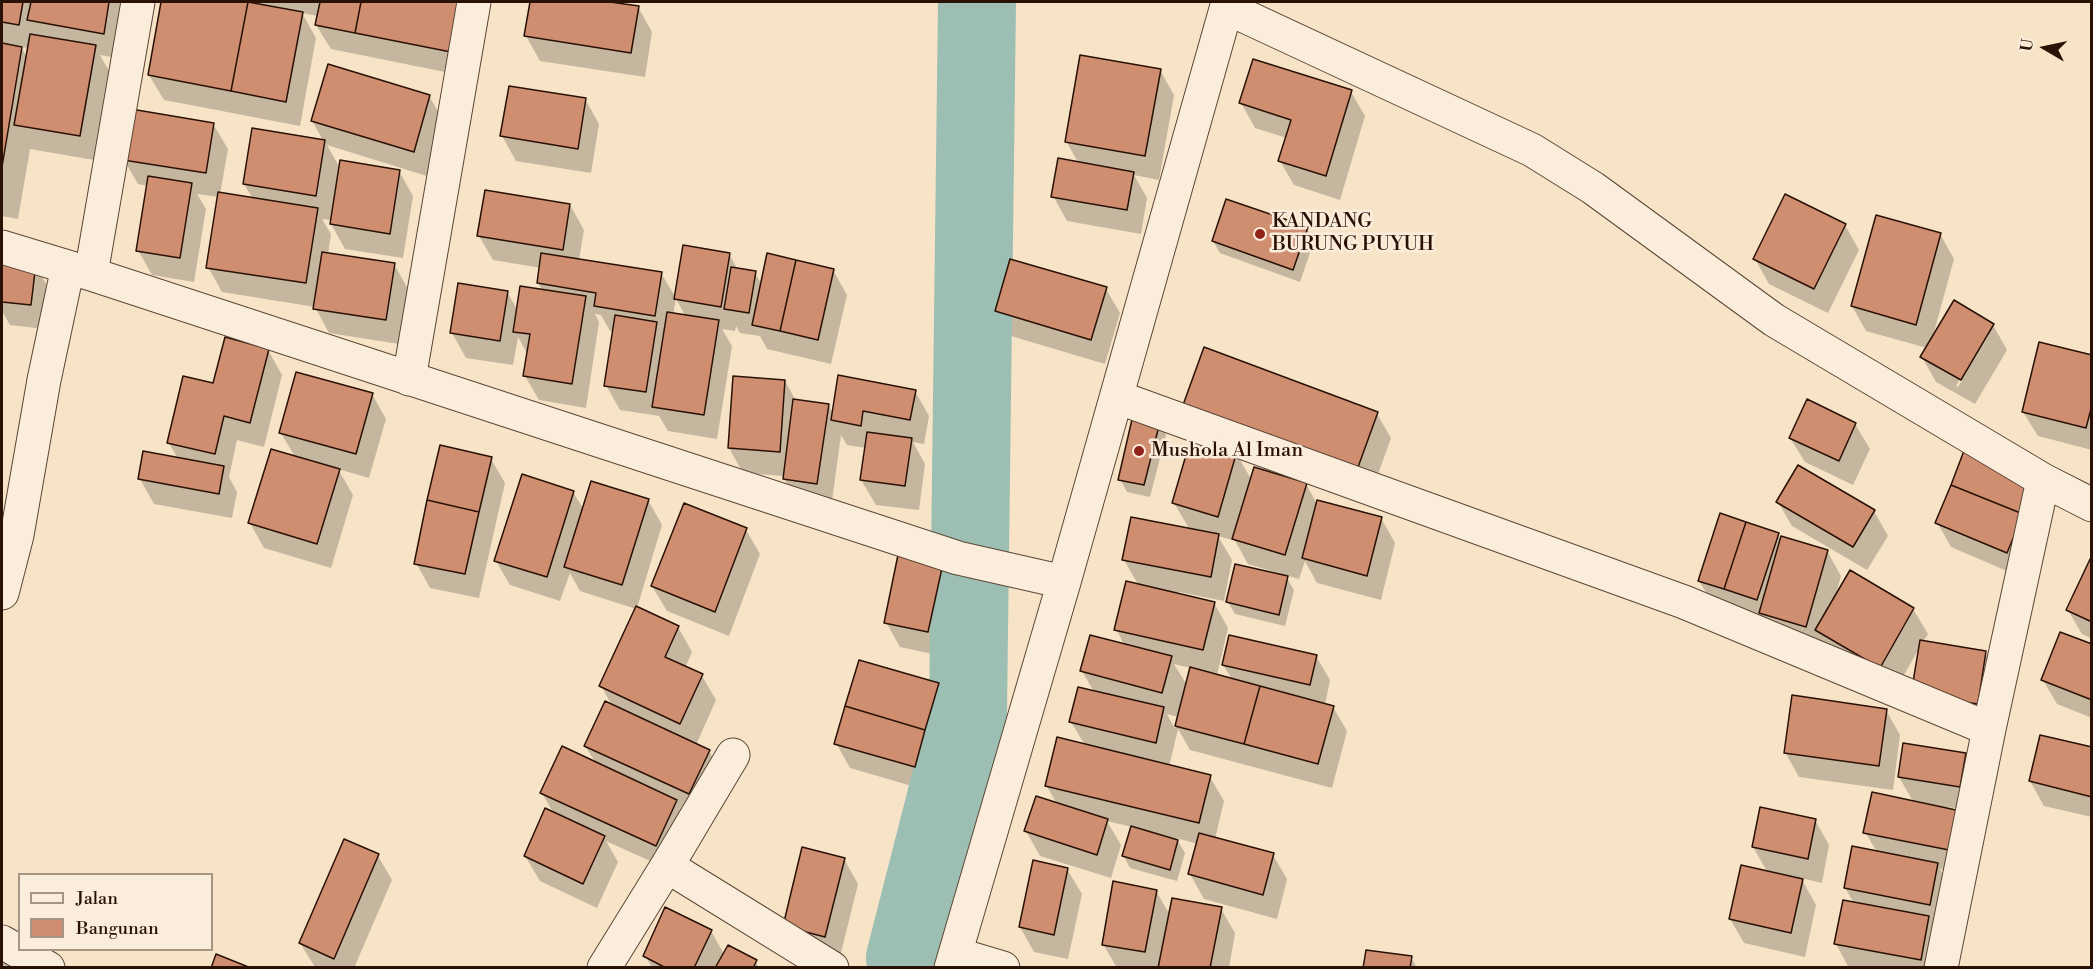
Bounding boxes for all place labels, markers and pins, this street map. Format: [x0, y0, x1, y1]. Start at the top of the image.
place label: KANDANG BURUNG PUYUH [1272, 210, 1434, 257]
marker: KANDANG BURUNG PUYUH [1253, 227, 1267, 241]
place label: Mushola Al Iman [1151, 439, 1303, 463]
marker: Mushola Al Iman [1132, 444, 1146, 458]

